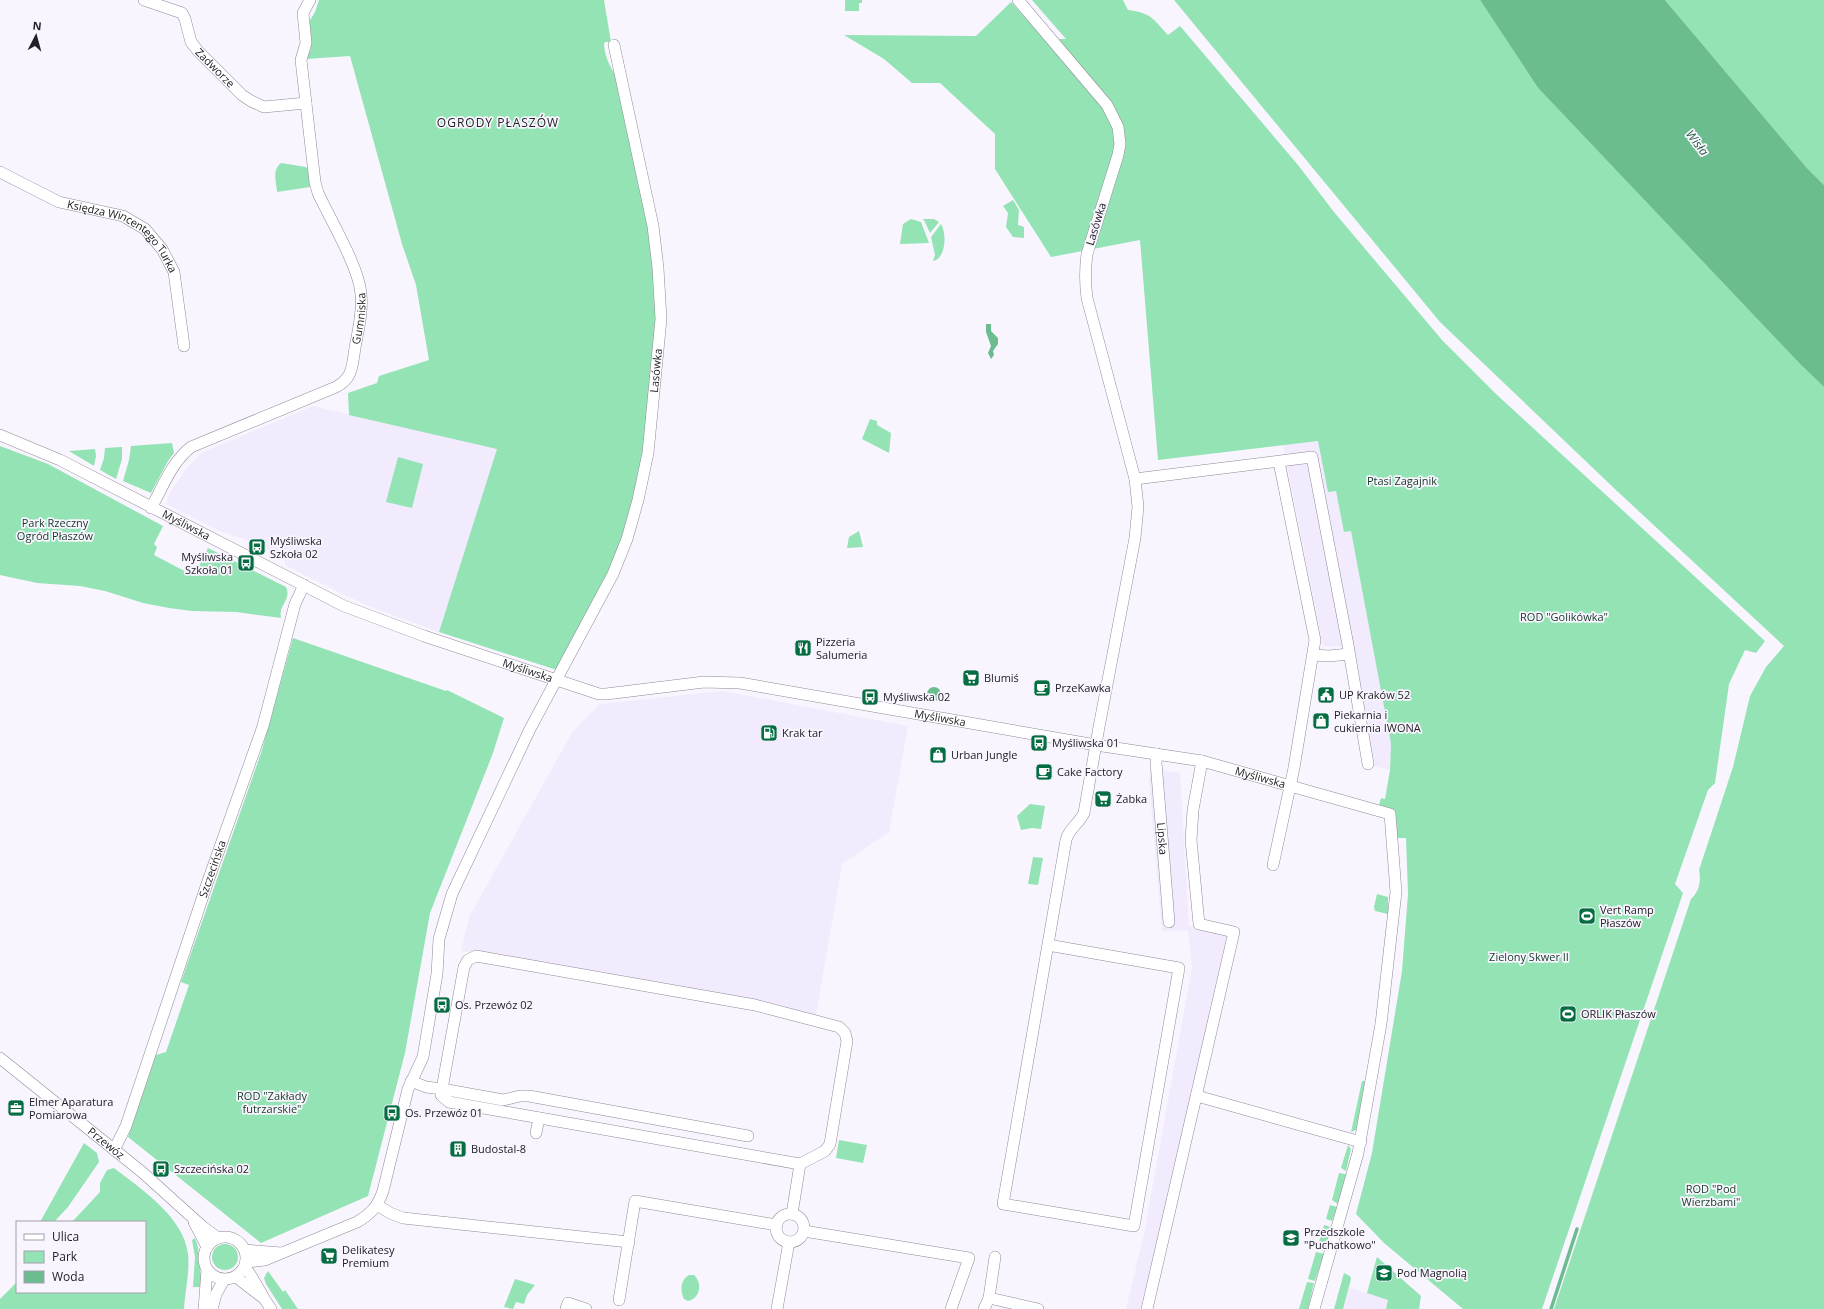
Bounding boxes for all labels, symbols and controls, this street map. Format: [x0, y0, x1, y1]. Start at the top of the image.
north arrow [16, 16, 56, 56]
text: N [32, 18, 42, 33]
street label: Zadworze [192, 45, 238, 91]
district label: OGRODY PŁASZÓW [437, 114, 559, 131]
water label: Wisła [1682, 126, 1713, 159]
street label: Księdza Wincentego Turka [66, 196, 181, 275]
street label: Lasówka [1082, 201, 1109, 247]
street label: Gumniska [348, 292, 368, 346]
street label: Lasówka [646, 348, 665, 393]
park label: Ptasi Zagajnik [1367, 473, 1437, 488]
street label: Myśliwska [160, 506, 213, 543]
park label: Park Rzeczny Ogród Płaszów [17, 515, 94, 543]
place label: Myśliwska Szkoła 02 [270, 533, 322, 561]
bus stop icon: Myśliwska Szkoła 02 [247, 537, 267, 557]
place label: Myśliwska Szkoła 01 [181, 549, 233, 577]
bus stop icon: Myśliwska Szkoła 01 [236, 553, 256, 573]
park label: ROD "Golikówka" [1520, 609, 1608, 624]
place label: Pizzeria Salumeria [816, 634, 867, 662]
restaurant icon: Pizzeria Salumeria [793, 638, 813, 658]
street label: Myśliwska [501, 655, 555, 685]
supermarket icon: Blumiś [961, 668, 981, 688]
place label: Blumiś [984, 670, 1019, 685]
cafe icon: PrzeKawka [1032, 678, 1052, 698]
place label: PrzeKawka [1055, 680, 1111, 695]
public building icon: UP Kraków 52 [1316, 685, 1336, 705]
bus stop icon: Myśliwska 02 [860, 687, 880, 707]
place label: UP Kraków 52 [1339, 687, 1410, 702]
place label: Myśliwska 02 [883, 689, 950, 704]
street label: Myśliwska [913, 706, 967, 729]
place label: Piekarnia i cukiernia IWONA [1334, 707, 1421, 735]
shop icon: Piekarnia i cukiernia IWONA [1311, 711, 1331, 731]
fuel station icon: Krak tar [759, 723, 779, 743]
place label: Krak tar [782, 725, 823, 740]
bus stop icon: Myśliwska 01 [1029, 733, 1049, 753]
place label: Myśliwska 01 [1052, 735, 1119, 750]
shop icon: Urban Jungle [928, 745, 948, 765]
place label: Urban Jungle [951, 747, 1017, 762]
cafe icon: Cake Factory [1034, 762, 1054, 782]
street label: Myśliwska [1233, 763, 1287, 791]
place label: Cake Factory [1057, 764, 1123, 779]
supermarket icon: Żabka [1093, 789, 1113, 809]
place label: Żabka [1116, 791, 1147, 806]
street label: Lipska [1154, 822, 1172, 855]
street label: Szczecińska [195, 838, 229, 899]
place label: Vert Ramp Płaszów [1600, 902, 1654, 930]
sports icon: Vert Ramp Płaszów [1577, 906, 1597, 926]
park label: Zielony Skwer II [1489, 949, 1569, 964]
bus stop icon: Os. Przewóz 02 [432, 995, 452, 1015]
place label: Os. Przewóz 02 [455, 997, 533, 1012]
sports icon: ORLIK Płaszów [1558, 1004, 1578, 1024]
place label: ORLIK Płaszów [1581, 1006, 1656, 1021]
park label: ROD "Zakłady futrzarskie" [237, 1088, 307, 1116]
place label: Elmer Aparatura Pomiarowa [29, 1094, 113, 1122]
office icon: Elmer Aparatura Pomiarowa [6, 1098, 26, 1118]
bus stop icon: Os. Przewóz 01 [382, 1103, 402, 1123]
place label: Os. Przewóz 01 [405, 1105, 483, 1120]
street label: Przewóz [85, 1124, 128, 1162]
building icon: Budostal-8 [448, 1139, 468, 1159]
place label: Budostal-8 [471, 1141, 526, 1156]
bus stop icon: Szczecińska 02 [151, 1159, 171, 1179]
place label: Szczecińska 02 [174, 1161, 249, 1176]
park label: ROD "Pod Wierzbami" [1682, 1181, 1740, 1209]
legend [16, 1221, 146, 1293]
place label: Przedszkole "Puchatkowo" [1304, 1224, 1376, 1252]
text: Ulica [52, 1228, 79, 1245]
school or university icon: Przedszkole "Puchatkowo" [1281, 1228, 1301, 1248]
place label: Delikatesy Premium [342, 1242, 395, 1270]
supermarket icon: Delikatesy Premium [319, 1246, 339, 1266]
text: Park [52, 1248, 78, 1265]
school or university icon: Pod Magnolią [1374, 1263, 1394, 1283]
place label: Pod Magnolią [1397, 1265, 1467, 1280]
text: Woda [52, 1268, 84, 1285]

